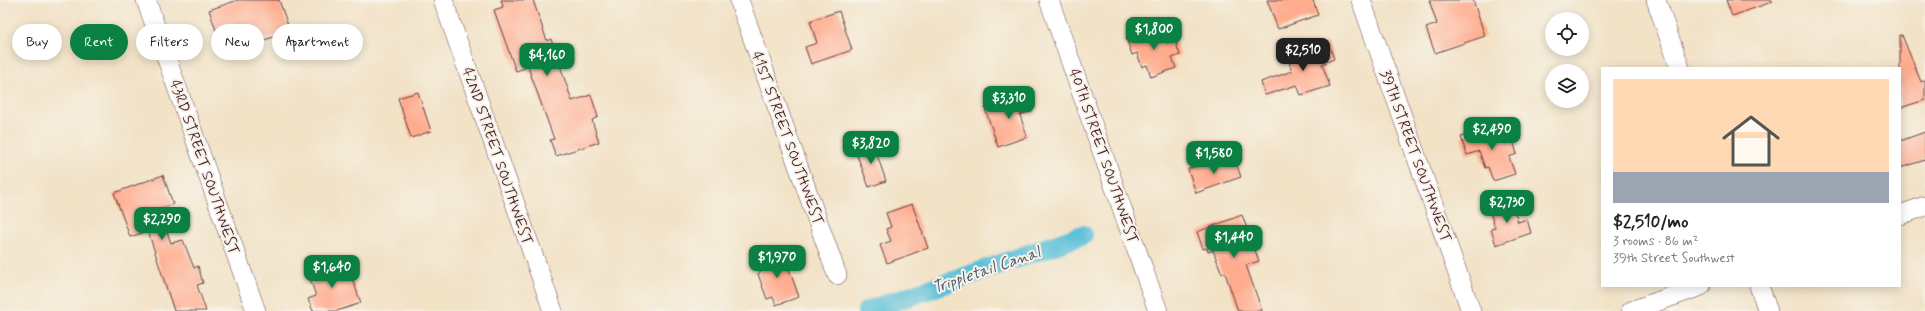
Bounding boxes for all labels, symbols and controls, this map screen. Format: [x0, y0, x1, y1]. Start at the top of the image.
map controls [1545, 12, 1589, 108]
button: locate [1545, 12, 1589, 56]
pin: $1,800 [1121, 17, 1187, 51]
text: $1,800 [1135, 21, 1173, 38]
chip: Buy [12, 24, 62, 60]
chip: Rent [70, 24, 128, 60]
chip: Filters [136, 24, 203, 60]
chip: New [211, 24, 264, 60]
chip: Apartment [272, 24, 363, 60]
pin: $2,510 [1270, 38, 1336, 72]
text: $2,510 [1285, 42, 1321, 59]
pin: $4,160 [514, 43, 580, 77]
text: $4,160 [528, 47, 566, 64]
street label: 41ST STREET SOUTHWEST [746, 49, 828, 228]
button: layers [1545, 64, 1589, 108]
street label: 42ND STREET SOUTHWEST [457, 65, 537, 248]
street label: 40TH STREET SOUTHWEST [1064, 66, 1142, 247]
street label: 39TH STREET SOUTHWEST [1375, 67, 1456, 245]
street label: 43RD STREET SOUTHWEST [165, 77, 243, 258]
pin: $3,310 [976, 86, 1042, 120]
text: $3,310 [992, 90, 1026, 107]
icon: home [1715, 105, 1787, 177]
pin: $2,490 [1459, 117, 1525, 151]
text: $2,490 [1473, 121, 1511, 138]
pin: $3,820 [838, 131, 904, 165]
text: $3,820 [852, 135, 890, 152]
pin: $1,580 [1181, 141, 1247, 175]
text: $1,580 [1195, 145, 1233, 162]
pin: $2,730 [1474, 190, 1540, 224]
text: $2,730 [1489, 194, 1525, 211]
pin: $2,290 [129, 207, 195, 241]
text: $2,290 [143, 211, 181, 228]
text: $2,510/mo [1613, 211, 1688, 233]
pin: $1,440 [1201, 225, 1267, 259]
text: $1,440 [1214, 229, 1254, 246]
text: 3 rooms · 86 m² [1613, 233, 1699, 250]
water label: Trippletail Canal [930, 242, 1044, 299]
pin: $1,970 [744, 245, 810, 279]
text: $1,970 [758, 249, 796, 266]
text: 39th Street Southwest [1613, 250, 1735, 267]
pin: $1,640 [299, 255, 365, 289]
text: $1,640 [313, 259, 351, 276]

